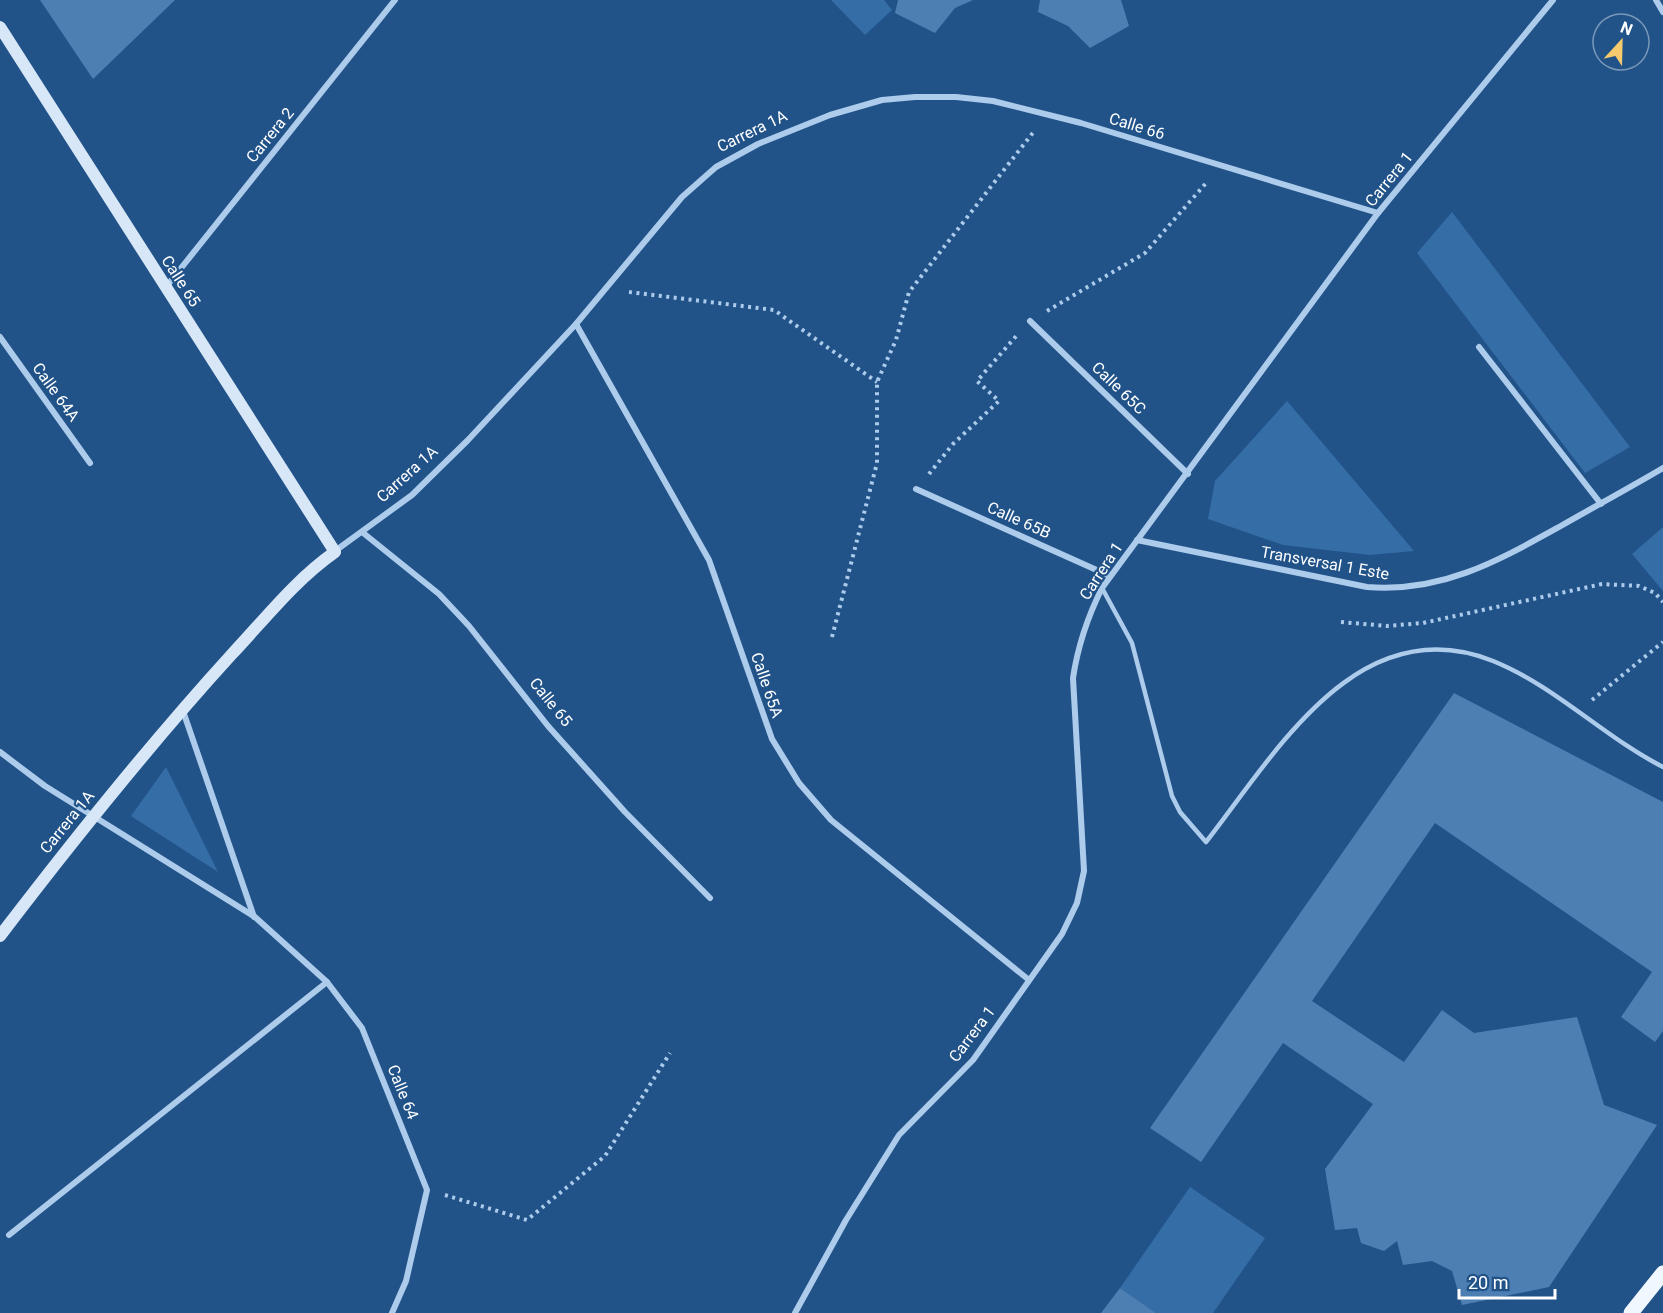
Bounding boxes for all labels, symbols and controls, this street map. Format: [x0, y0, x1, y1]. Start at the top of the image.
north arrow [1591, 12, 1651, 72]
text: N [1618, 18, 1635, 39]
street label: Carrera 2 [242, 104, 298, 166]
street label: Carrera 1A [714, 106, 791, 156]
street label: Calle 66 [1107, 109, 1167, 143]
street label: Carrera 1 [1361, 148, 1417, 210]
street label: Calle 65 [157, 252, 205, 310]
street label: Calle 65C [1088, 358, 1150, 418]
street label: Calle 64A [28, 359, 84, 425]
street label: Carrera 1A [373, 441, 442, 506]
street label: Calle 65B [984, 498, 1054, 542]
street label: Carrera 1 [1075, 539, 1127, 603]
street label: Transversal 1 Este [1259, 542, 1391, 584]
street label: Calle 65A [747, 650, 787, 721]
street label: Calle 65 [526, 674, 576, 730]
street label: Carrera 1A [36, 786, 98, 857]
street label: Carrera 1 [945, 1002, 999, 1066]
street label: Calle 64 [383, 1062, 423, 1122]
scale bar [1459, 1262, 1555, 1300]
text: 20 m [1468, 1272, 1508, 1293]

